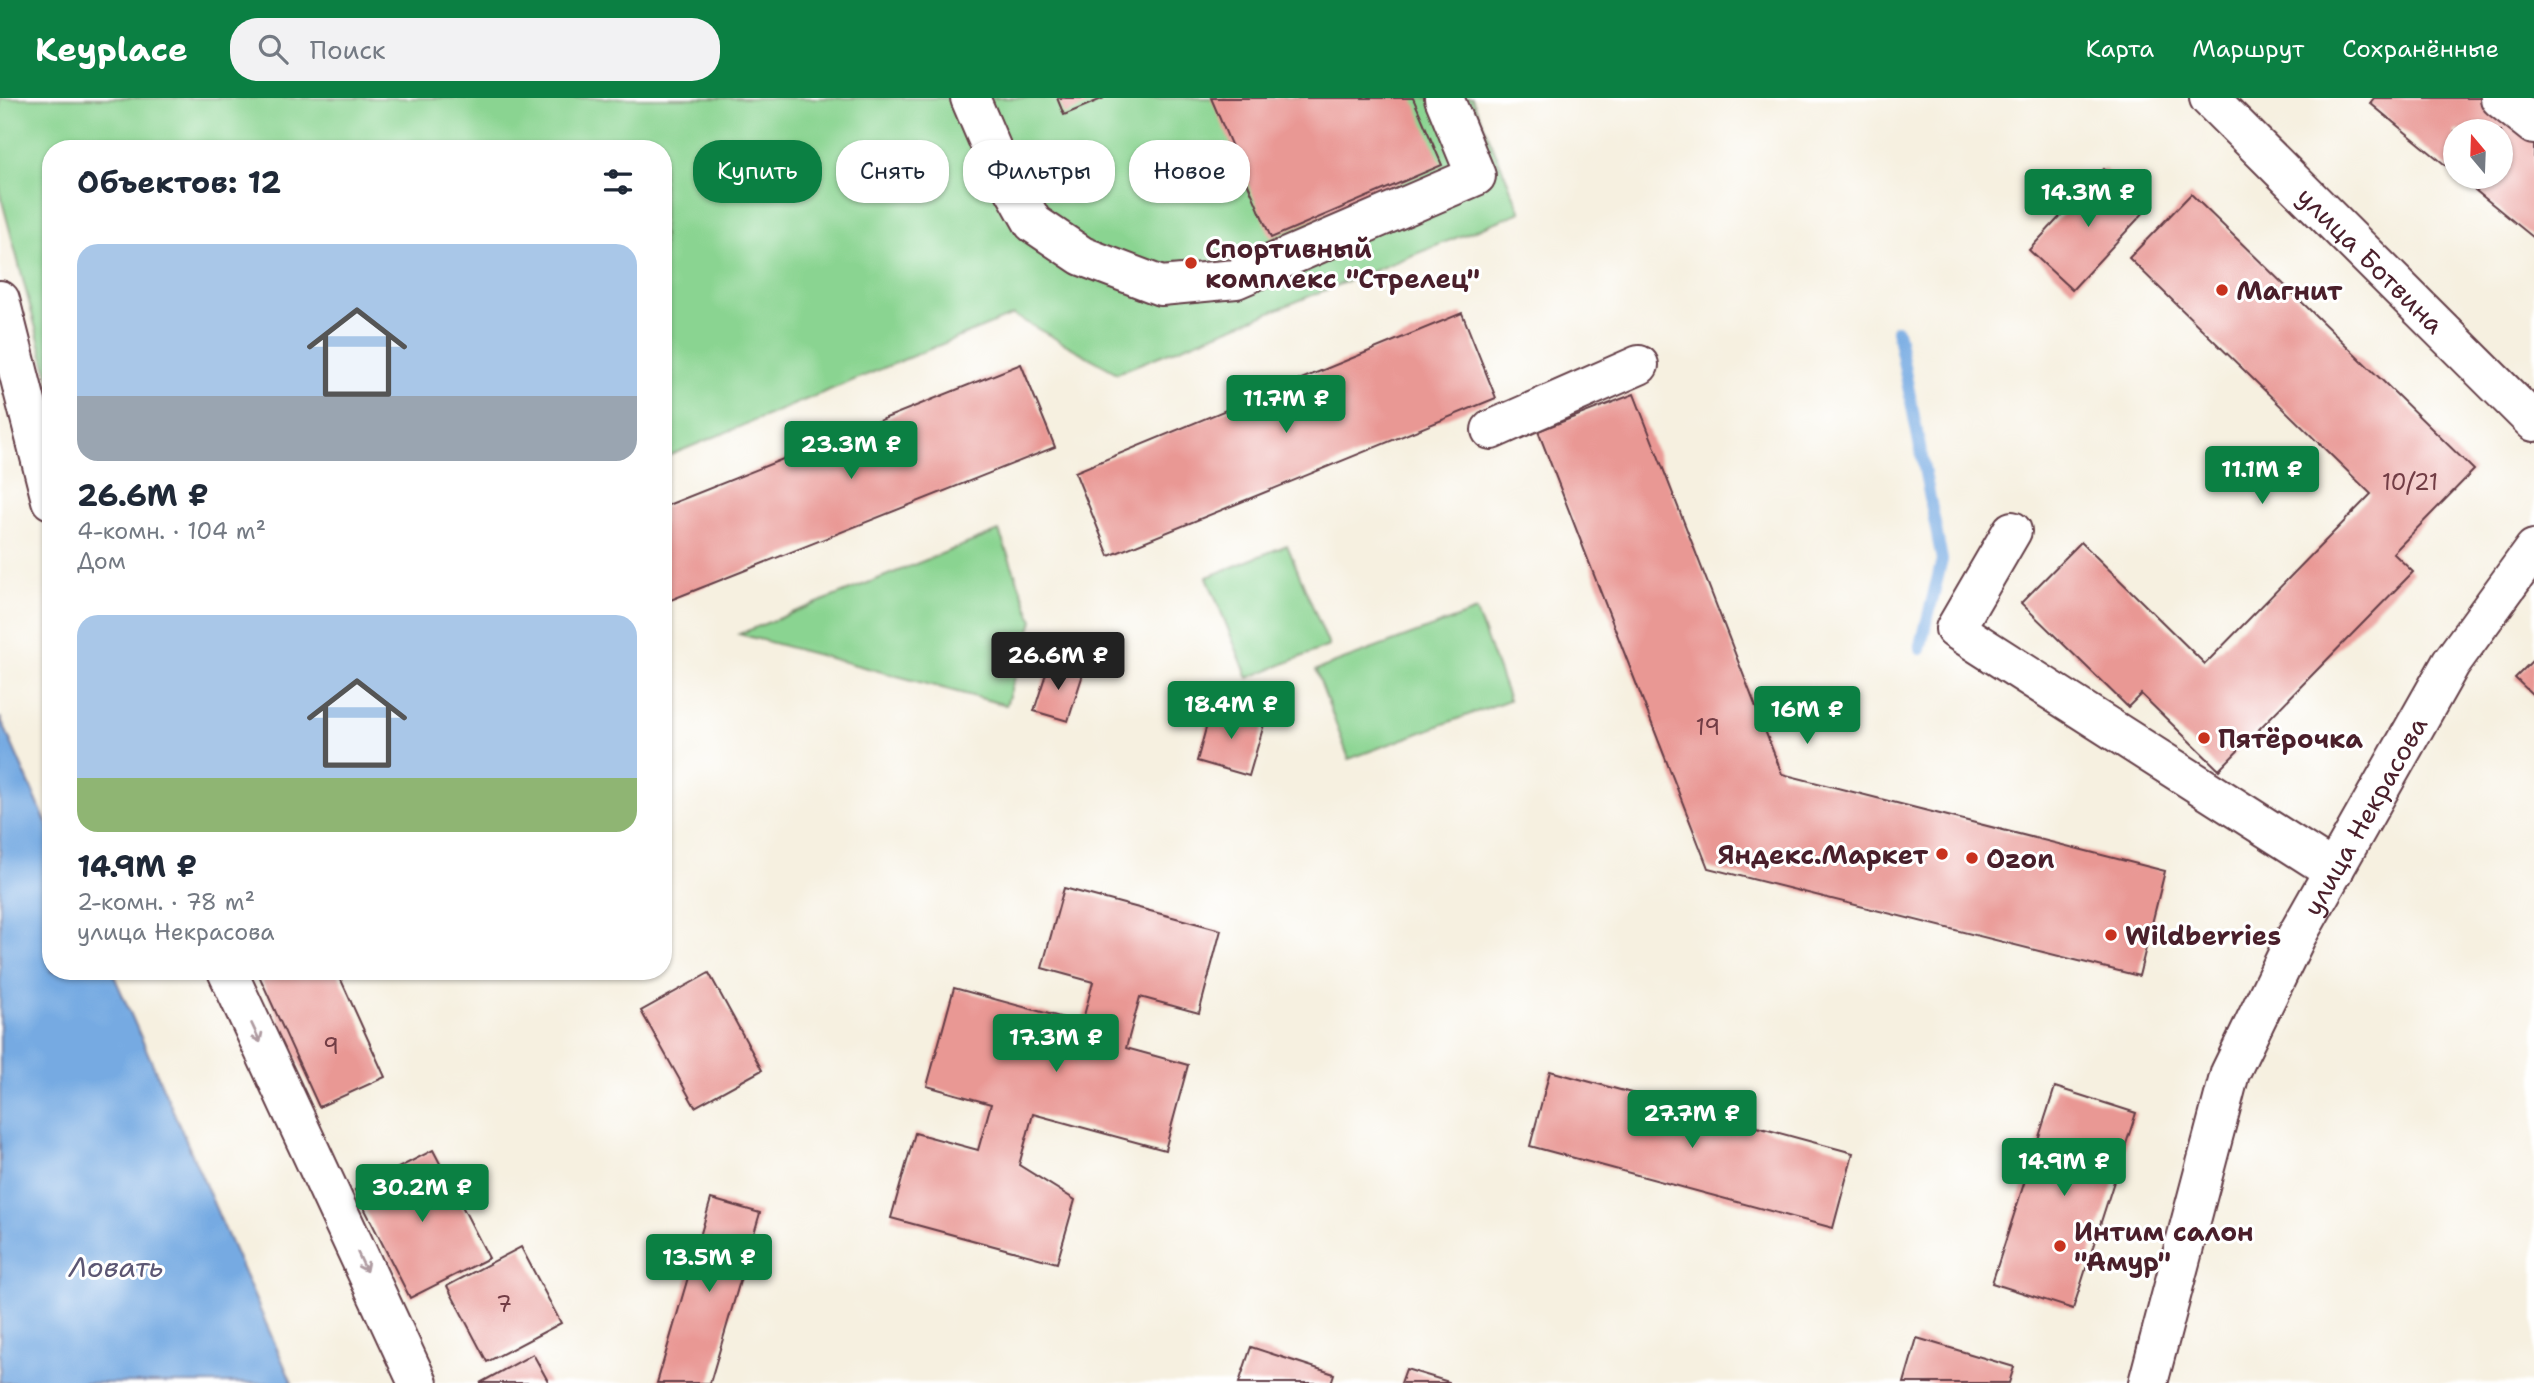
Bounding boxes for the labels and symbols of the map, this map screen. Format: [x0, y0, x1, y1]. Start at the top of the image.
north arrow [2443, 119, 2513, 189]
pin: 14.3M ₽ [2023, 170, 2153, 229]
street label: улица Ботвина [2290, 179, 2452, 341]
place label: Спортивный комплекс "Стрелец" [1205, 231, 1480, 296]
marker: Спортивный комплекс "Стрелец" [1183, 255, 1199, 271]
place label: Магнит [2236, 273, 2343, 308]
marker: Магнит [2214, 282, 2230, 298]
pin: 11.7M ₽ [1221, 376, 1351, 435]
pin: 23.3M ₽ [786, 422, 916, 481]
pin: 11.1M ₽ [2197, 446, 2327, 506]
house number: 10/21 [2382, 467, 2438, 497]
pin: 26.6M ₽ [993, 632, 1123, 692]
pin: 18.4M ₽ [1166, 682, 1296, 741]
pin: 16M ₽ [1758, 686, 1856, 746]
street label: улица Некрасова [2294, 710, 2435, 922]
house number: 19 [1696, 712, 1720, 742]
place label: Пятёрочка [2218, 721, 2363, 756]
marker: Пятёрочка [2196, 730, 2212, 746]
place label: Яндекс.Маркет [1718, 837, 1928, 872]
place label: Ozon [1986, 841, 2055, 876]
marker: Яндекс.Маркет [1934, 846, 1950, 862]
marker: Ozon [1964, 850, 1980, 866]
place label: Wildberries [2125, 918, 2281, 953]
marker: Wildberries [2103, 927, 2119, 943]
pin: 17.3M ₽ [991, 1014, 1121, 1074]
one-way arrow [250, 1022, 263, 1043]
house number: 9 [323, 1031, 339, 1061]
pin: 27.7M ₽ [1627, 1090, 1757, 1150]
pin: 14.9M ₽ [1999, 1138, 2129, 1198]
pin: 30.2M ₽ [357, 1164, 487, 1224]
place label: Интим салон "Амур" [2074, 1214, 2254, 1279]
pin: 13.5M ₽ [644, 1234, 774, 1294]
marker: Интим салон "Амур" [2052, 1238, 2068, 1254]
water label: Ловать [68, 1248, 163, 1286]
one-way arrow [356, 1251, 369, 1272]
house number: 7 [496, 1289, 512, 1319]

